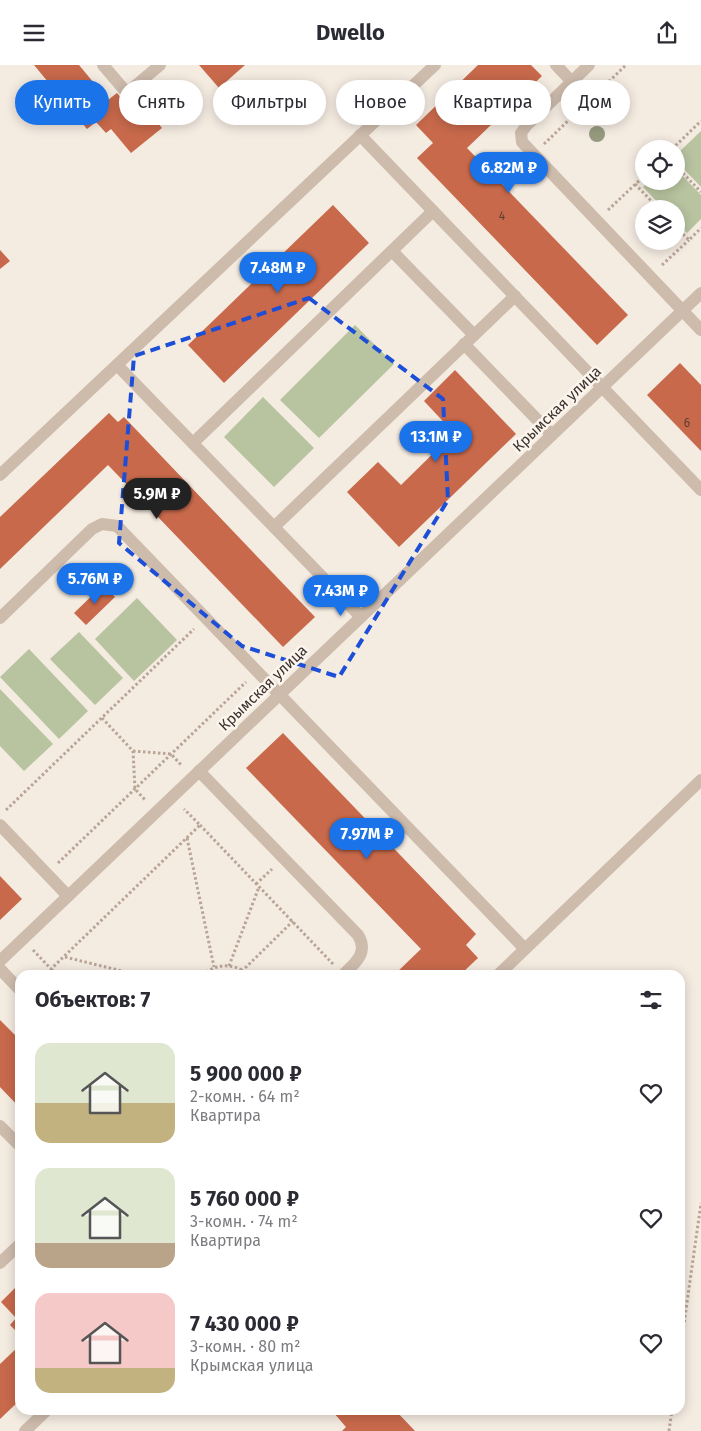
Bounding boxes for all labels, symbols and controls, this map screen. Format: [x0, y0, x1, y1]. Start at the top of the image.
icon: menu [20, 19, 48, 47]
text: Dwello [316, 19, 385, 46]
icon: share [653, 19, 681, 47]
chip: Купить [15, 80, 109, 125]
chip: Снять [119, 80, 203, 125]
chip: Фильтры [213, 80, 326, 125]
chip: Новое [336, 80, 425, 125]
chip: Квартира [435, 80, 551, 125]
chip: Дом [561, 80, 630, 125]
map controls [635, 140, 685, 250]
button: locate [635, 140, 685, 190]
pin: 6.82M ₽ [463, 151, 555, 194]
text: 6.82M ₽ [481, 158, 537, 177]
button: layers [635, 200, 685, 250]
house number: 4 [499, 209, 506, 223]
pin: 7.48M ₽ [232, 251, 324, 294]
text: 7.48M ₽ [250, 258, 306, 277]
street label: Крымская улица [509, 362, 605, 456]
house number: 6 [684, 416, 690, 430]
pin: 13.1M ₽ [390, 421, 482, 463]
text: 13.1M ₽ [410, 427, 462, 446]
pin: 5.9M ₽ [116, 477, 198, 520]
text: 5.9M ₽ [134, 484, 180, 503]
pin: 5.76M ₽ [49, 563, 141, 605]
text: 5.76M ₽ [68, 569, 122, 588]
pin: 7.43M ₽ [295, 575, 387, 617]
text: 7.43M ₽ [314, 581, 368, 600]
street label: Крымская улица [215, 641, 311, 735]
pin: 7.97M ₽ [321, 817, 413, 860]
text: 7.97M ₽ [340, 824, 394, 843]
icon: filters [637, 986, 665, 1014]
text: Объектов: 7 [35, 987, 150, 1013]
text: 5 900 000 ₽ [190, 1061, 302, 1087]
icon: home [75, 1063, 135, 1123]
icon: heart [637, 1079, 665, 1107]
text: 2-комн. · 64 m² [190, 1087, 300, 1106]
text: Квартира [190, 1106, 261, 1125]
text: 5 760 000 ₽ [190, 1186, 299, 1212]
icon: home [75, 1188, 135, 1248]
icon: heart [637, 1204, 665, 1232]
text: 3-комн. · 74 m² [190, 1212, 298, 1231]
text: Квартира [190, 1231, 261, 1250]
text: 7 430 000 ₽ [190, 1311, 299, 1337]
icon: home [75, 1313, 135, 1373]
icon: heart [637, 1329, 665, 1357]
text: 3-комн. · 80 m² [190, 1337, 300, 1356]
text: Крымская улица [190, 1356, 313, 1375]

